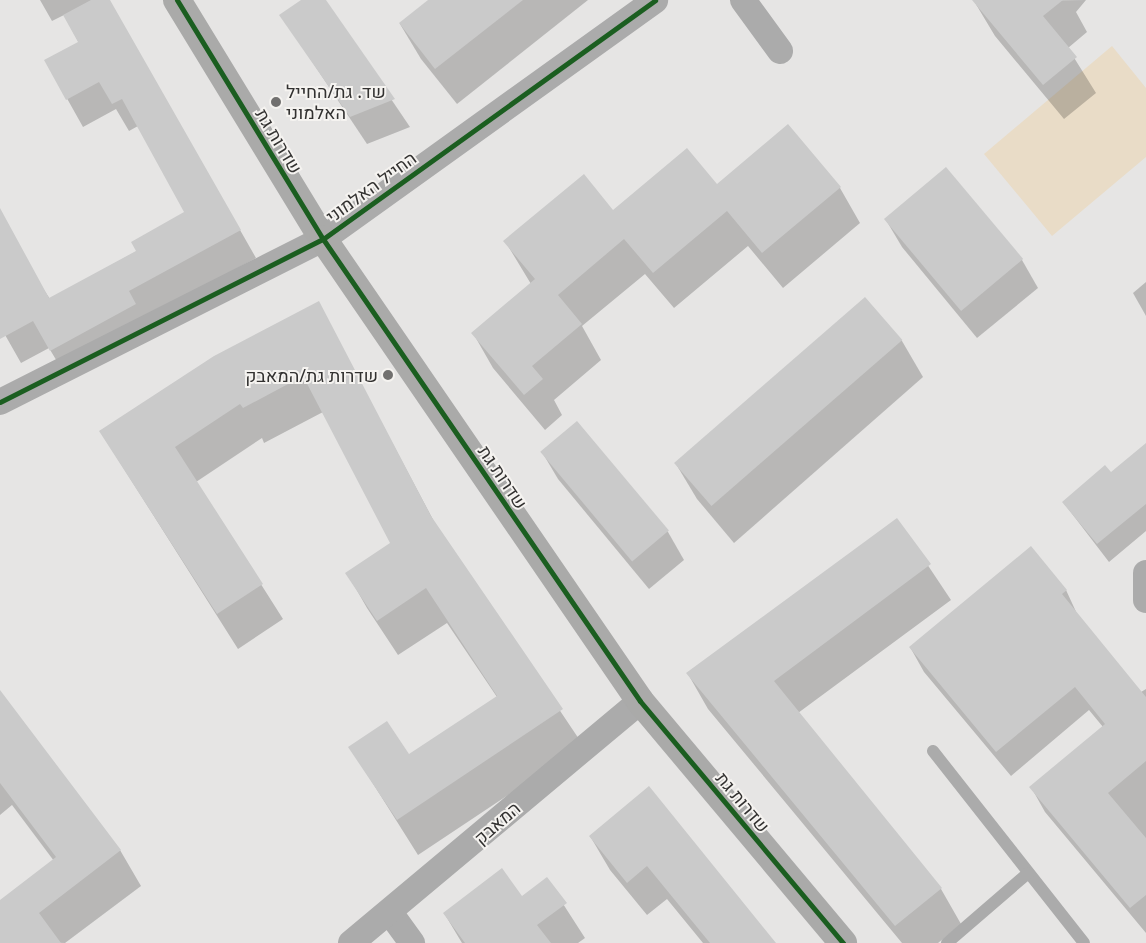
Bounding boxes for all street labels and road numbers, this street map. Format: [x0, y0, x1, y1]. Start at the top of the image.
street label: שדרות גת [251, 105, 307, 177]
street label: החייל האלמוני [322, 147, 420, 227]
street label: שדרות גת [474, 441, 532, 513]
street label: שדרות גת [712, 768, 774, 836]
street label: המאבק [469, 797, 525, 849]

